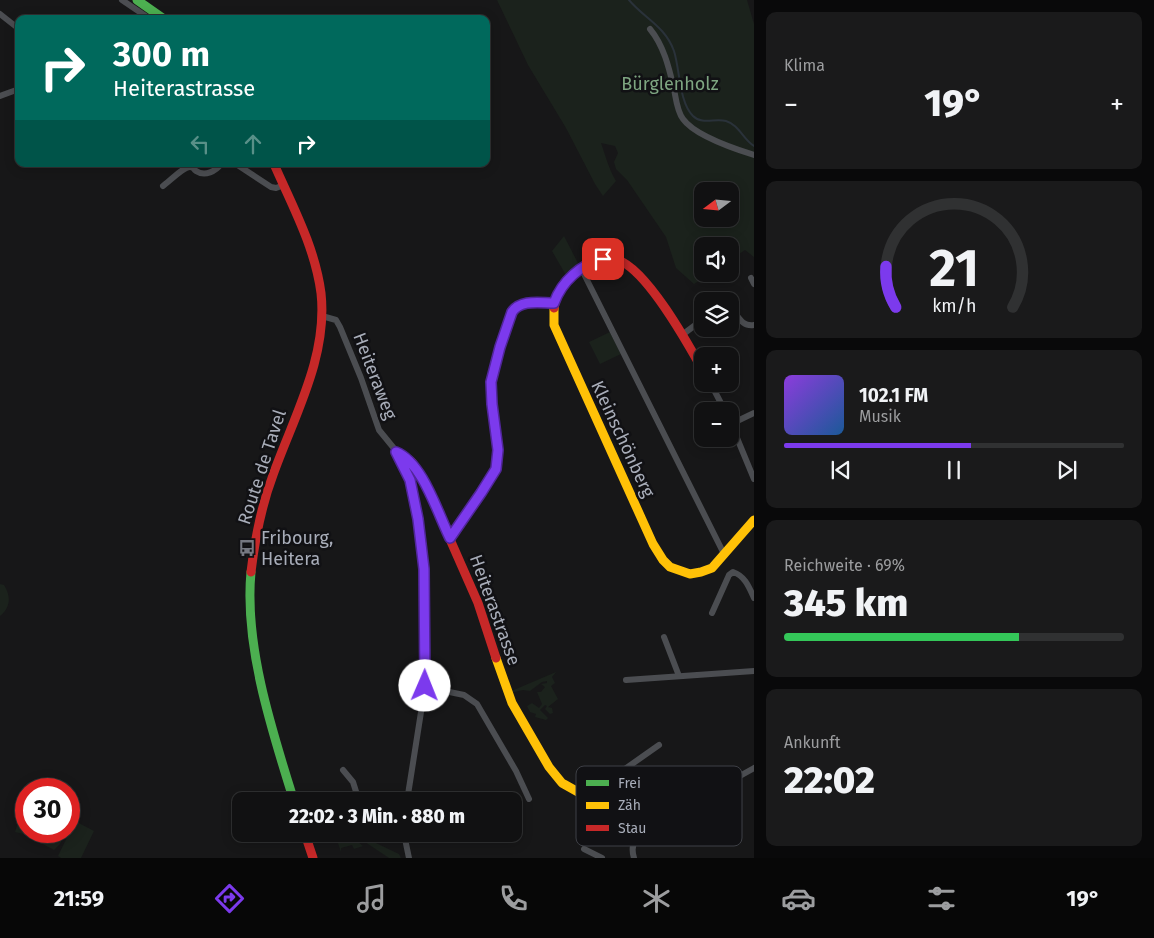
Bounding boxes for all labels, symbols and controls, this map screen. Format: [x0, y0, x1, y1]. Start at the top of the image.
text: 300 m [113, 33, 210, 75]
icon: right [30, 35, 95, 100]
text: Klima [784, 56, 825, 75]
park label: Bürglenholz [621, 73, 719, 95]
text: Heiterastrasse [113, 75, 255, 102]
text: 19° [924, 80, 984, 126]
text: − [784, 88, 798, 121]
text: + [1110, 88, 1124, 121]
icon: left [186, 130, 214, 158]
icon: ahead [239, 130, 267, 158]
icon: right [292, 130, 320, 158]
north arrow [694, 182, 739, 228]
map controls [694, 182, 739, 447]
button: sound [694, 237, 739, 282]
text: 21 [929, 237, 979, 300]
pin [582, 238, 624, 280]
icon: arrive [589, 245, 617, 273]
button: layers [694, 292, 739, 337]
text: km/h [932, 295, 976, 317]
street label: Heiteraweg [348, 329, 402, 423]
button: + [694, 347, 739, 392]
street label: Kleinschönberg [586, 377, 660, 501]
text: 102.1 FM [859, 384, 928, 407]
button: − [694, 402, 739, 447]
street label: Route de Tavel [233, 407, 291, 527]
text: Musik [859, 407, 901, 426]
icon: previous [827, 456, 855, 484]
icon: pause [940, 456, 968, 484]
icon: next [1053, 456, 1081, 484]
place label: Fribourg, Heitera [261, 527, 333, 570]
bus stop icon: Fribourg, Heitera [237, 538, 257, 558]
street label: Heiterastrasse [465, 552, 525, 668]
text: Reichweite · 69% [784, 556, 905, 575]
text: 345 km [784, 580, 908, 626]
position arrow [398, 659, 450, 711]
text: Ankunft [784, 733, 840, 752]
text: 22:02 [784, 757, 875, 803]
legend [576, 766, 742, 846]
text: Frei [618, 775, 641, 792]
speed limit sign: 30 [15, 778, 80, 843]
text: Zäh [618, 797, 641, 814]
text: 22:02 · 3 Min. · 880 m [289, 805, 465, 828]
text: Stau [618, 820, 646, 837]
icon: directions [212, 881, 247, 916]
icon: music [354, 881, 389, 916]
icon: phone [496, 881, 531, 916]
icon: climate [639, 881, 674, 916]
icon: car [781, 881, 816, 916]
icon: filters [924, 881, 959, 916]
text: 21:59 [54, 885, 104, 912]
text: 19° [1066, 885, 1100, 912]

